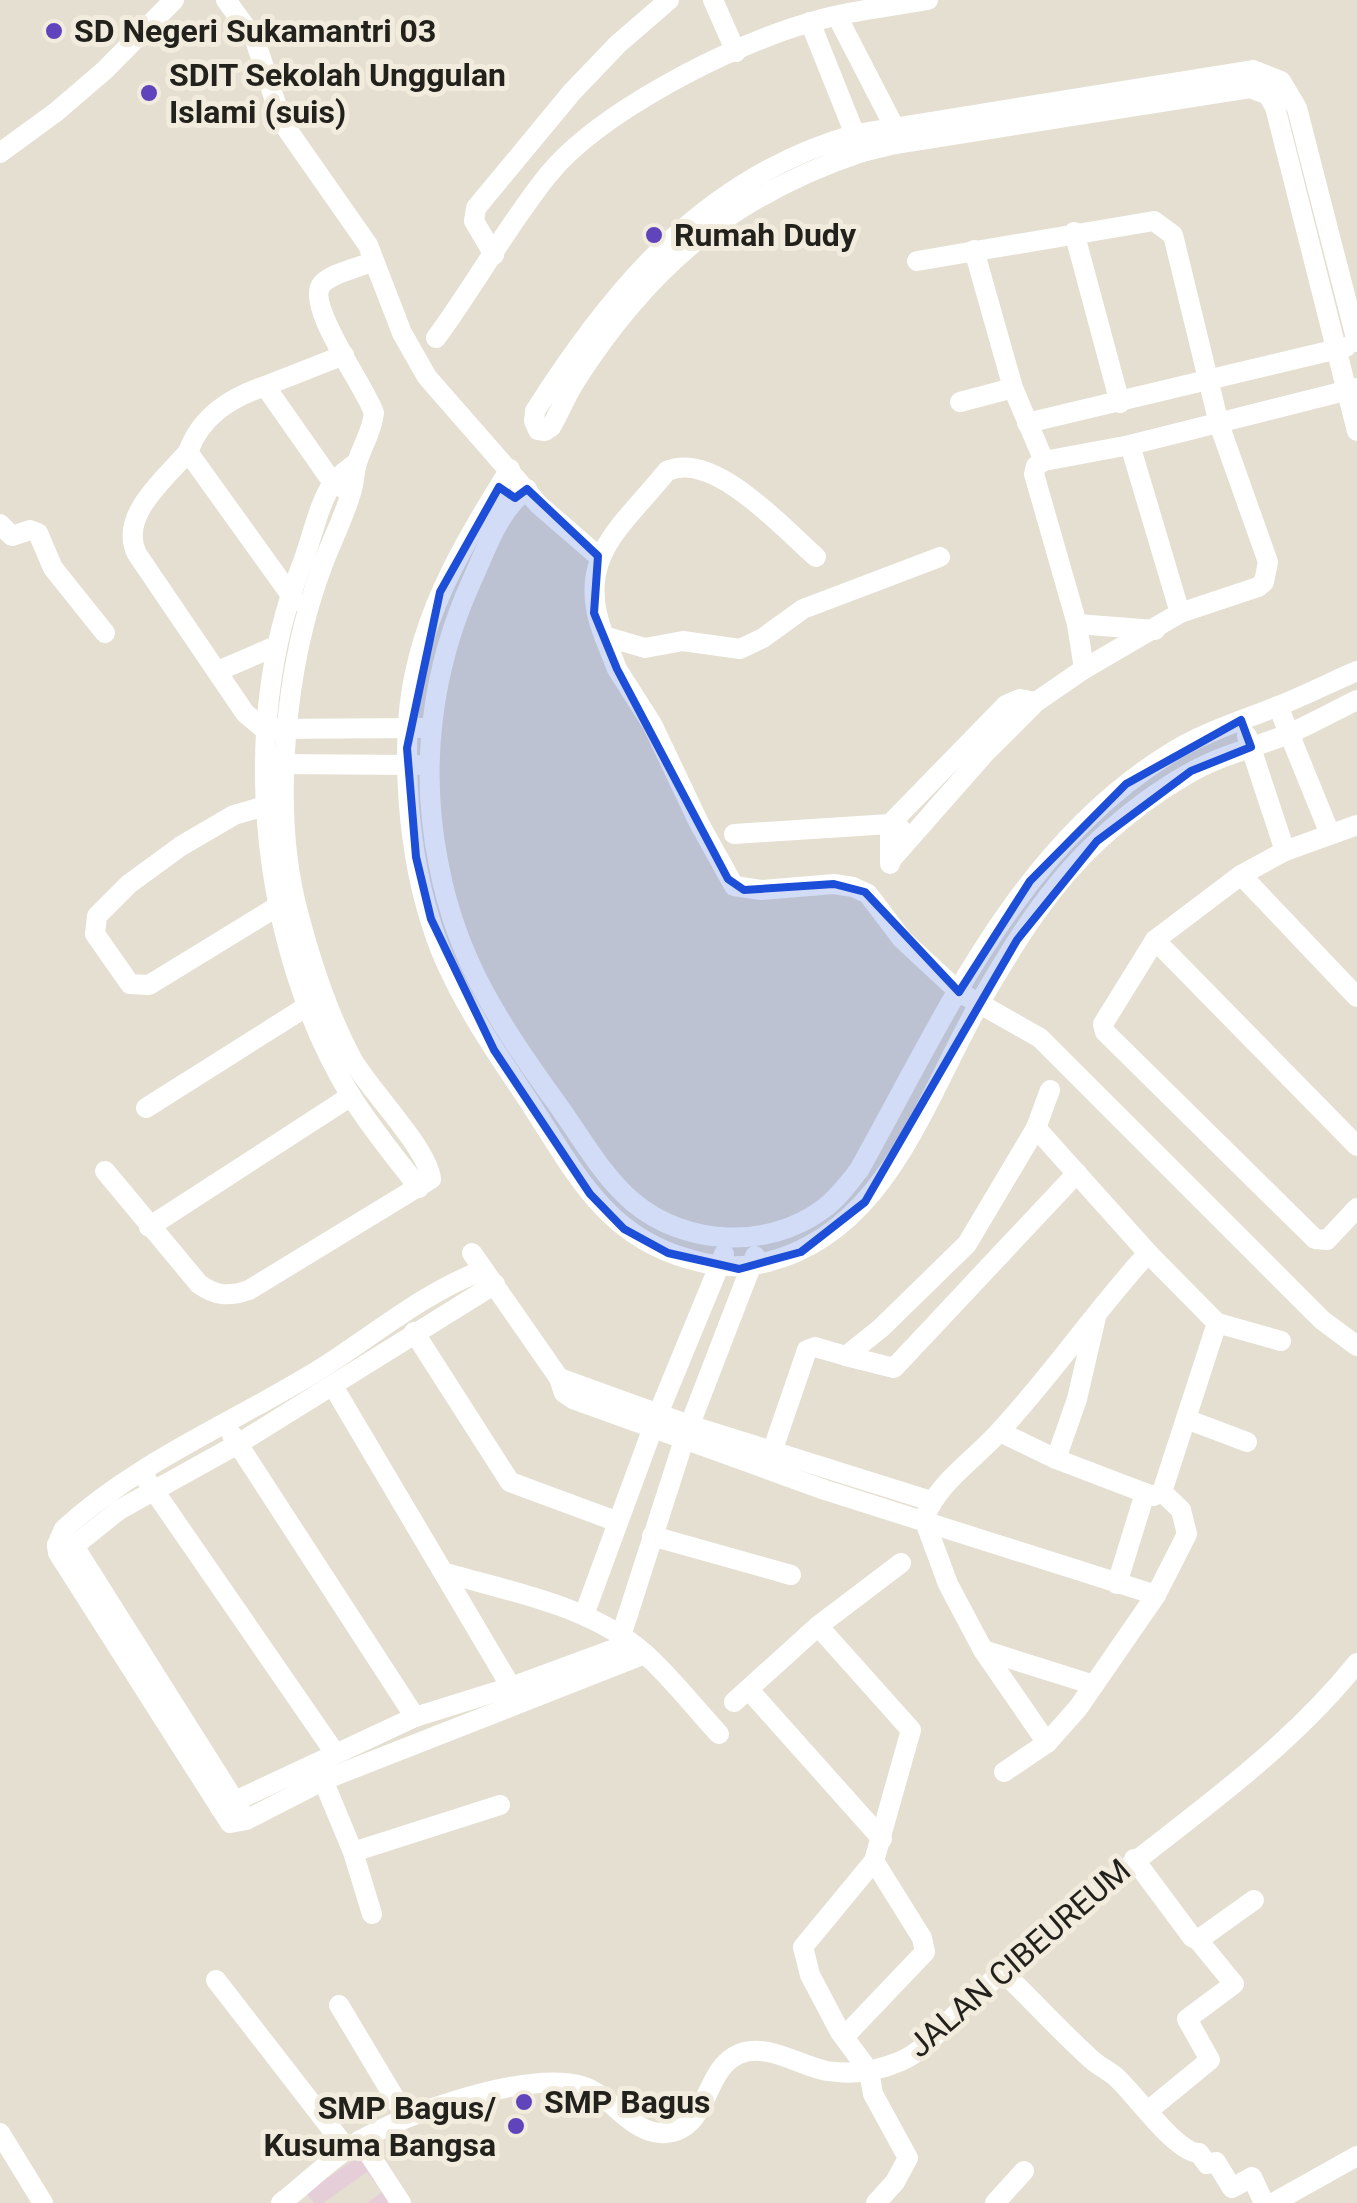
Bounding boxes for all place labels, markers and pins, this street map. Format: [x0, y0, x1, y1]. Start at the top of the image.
place label: SD Negeri Sukamantri 03 [74, 12, 436, 50]
marker: SD Negeri Sukamantri 03 [43, 20, 65, 42]
place label: SDIT Sekolah Unggulan Islami (suis) [169, 56, 506, 131]
marker: SDIT Sekolah Unggulan Islami (suis) [138, 82, 160, 104]
place label: Rumah Dudy [674, 216, 857, 254]
marker: Rumah Dudy [643, 224, 665, 246]
place label: SMP Bagus [544, 2083, 710, 2121]
place label: SMP Bagus/ Kusuma Bangsa [264, 2089, 496, 2164]
marker: SMP Bagus [513, 2091, 535, 2113]
marker: SMP Bagus/ Kusuma Bangsa [505, 2115, 527, 2137]

